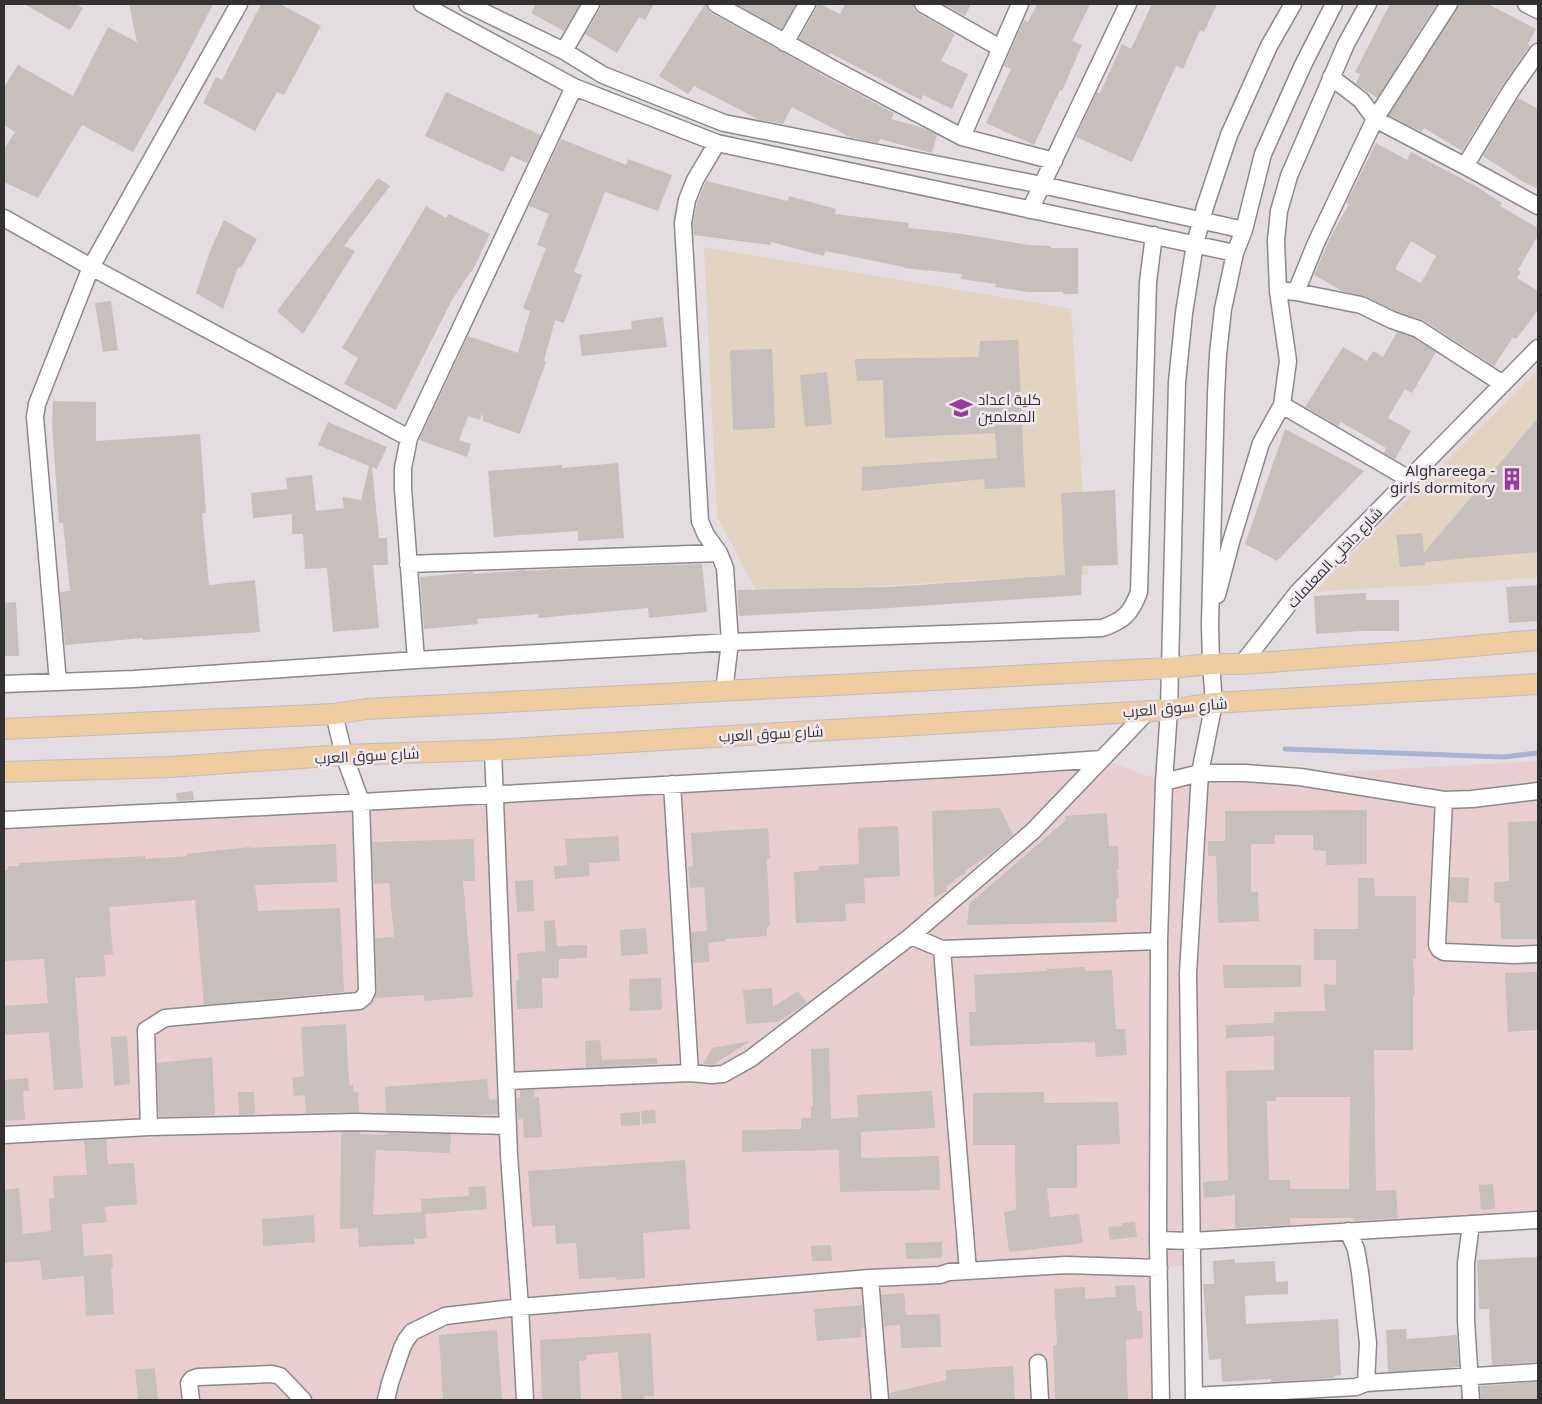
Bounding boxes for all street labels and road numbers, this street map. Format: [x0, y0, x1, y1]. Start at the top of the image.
street label: شارع داخلي المعلمات [1282, 502, 1388, 614]
street label: شارع سوق العرب [1122, 692, 1228, 724]
street label: شارع سوق العرب [718, 720, 824, 748]
street label: شارع سوق العرب [314, 742, 420, 770]

